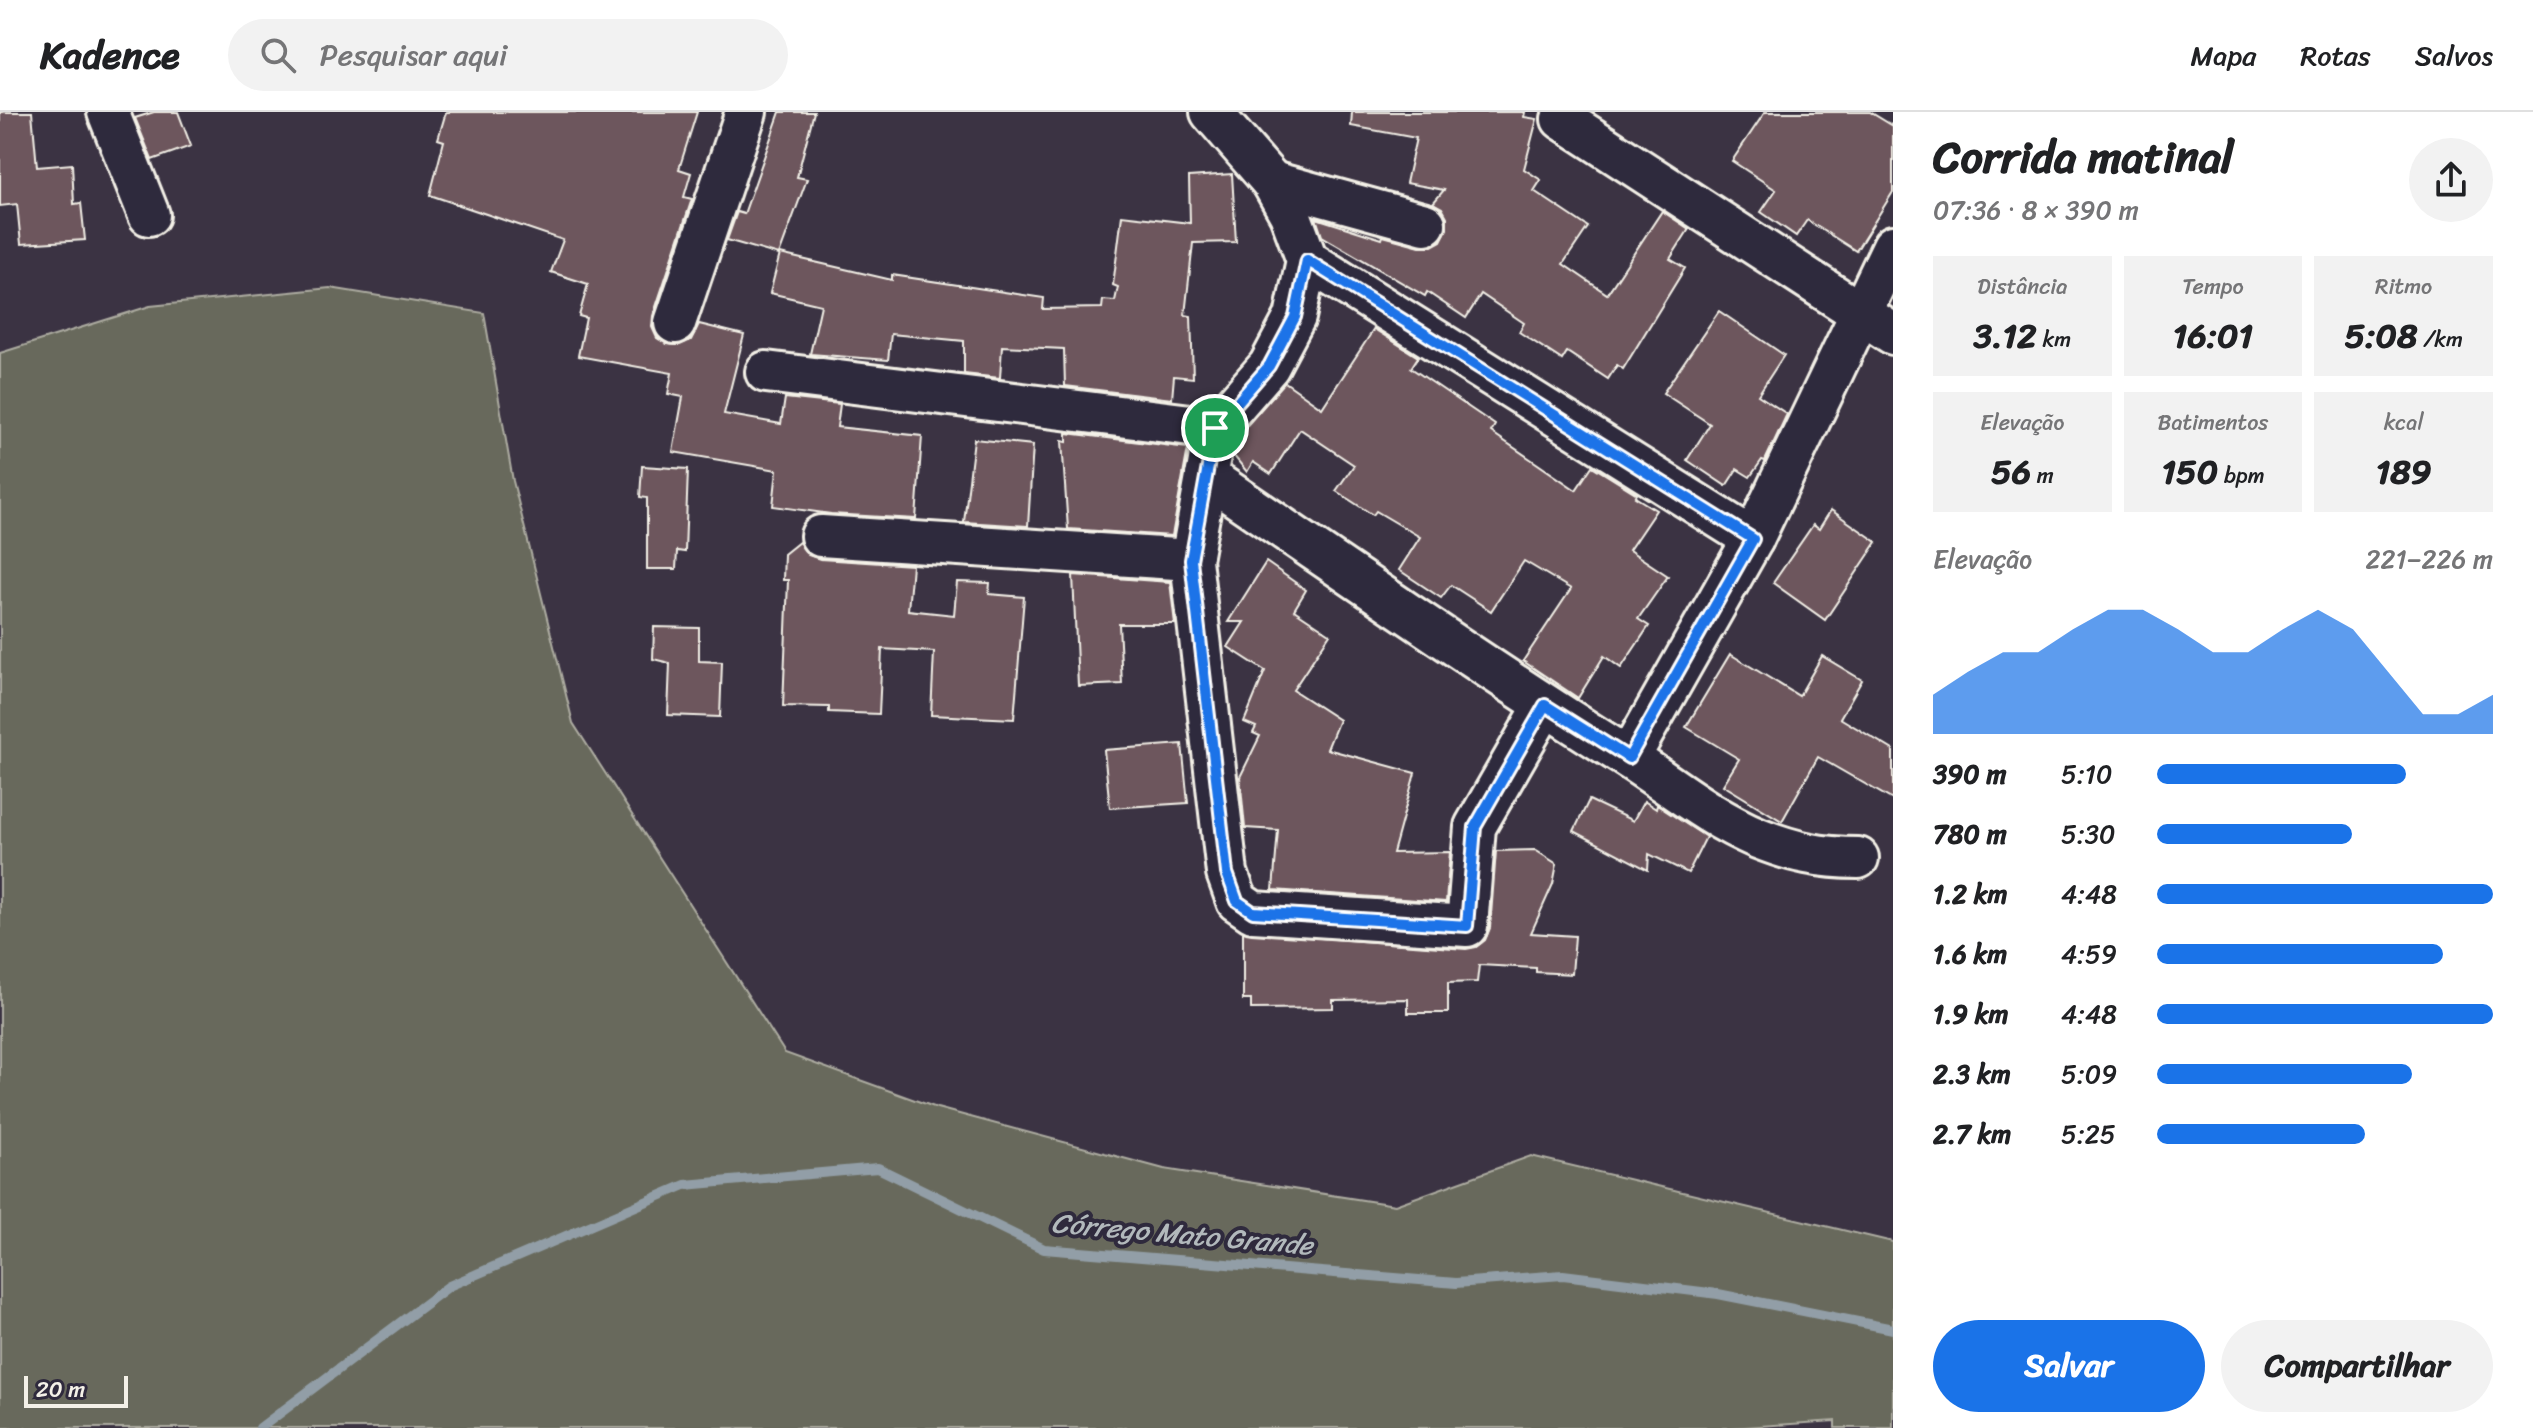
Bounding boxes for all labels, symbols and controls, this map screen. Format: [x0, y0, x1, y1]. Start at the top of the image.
search box [228, 19, 788, 91]
text: Kadence [40, 22, 180, 89]
text: Pesquisar aqui [320, 28, 507, 82]
text: Mapa [2190, 31, 2256, 80]
text: Rotas [2300, 31, 2371, 80]
text: Salvos [2415, 31, 2493, 80]
icon: search [256, 33, 300, 77]
text: Corrida matinal [1933, 118, 2234, 196]
button: share [2409, 138, 2493, 222]
text: 07:36 · 8 × 390 m [1933, 187, 2139, 233]
text: Distância [1977, 267, 2067, 306]
text: Tempo [2182, 267, 2244, 306]
text: Ritmo [2375, 267, 2432, 306]
text: 3.12 [1974, 306, 2037, 366]
text: 16:01 [2173, 306, 2253, 366]
text: 5:08 [2345, 306, 2418, 366]
text: km [2037, 320, 2071, 359]
text: /km [2418, 320, 2463, 359]
pin [1181, 394, 1249, 462]
text: Elevação [1980, 403, 2064, 442]
text: Batimentos [2158, 403, 2268, 442]
text: kcal [2384, 403, 2424, 442]
icon: arrive [1193, 406, 1237, 450]
text: 56 [1991, 442, 2031, 502]
text: 150 [2161, 442, 2218, 502]
text: 189 [2376, 442, 2432, 502]
text: m [2031, 456, 2054, 495]
text: bpm [2218, 456, 2265, 495]
text: Elevação [1933, 536, 2032, 582]
text: 221–226 m [2366, 536, 2493, 582]
text: 390 m [1933, 751, 2006, 797]
text: 5:10 [2061, 751, 2112, 797]
text: 780 m [1933, 811, 2007, 857]
text: 5:30 [2061, 811, 2115, 857]
text: 1.2 km [1933, 871, 2008, 917]
text: 4:48 [2061, 871, 2117, 917]
text: 1.6 km [1933, 931, 2007, 977]
text: 4:59 [2061, 931, 2117, 977]
text: 1.9 km [1933, 991, 2009, 1037]
text: 4:48 [2061, 991, 2117, 1037]
text: 2.3 km [1933, 1051, 2011, 1097]
text: 5:09 [2061, 1051, 2117, 1097]
text: 2.7 km [1933, 1111, 2011, 1157]
text: 5:25 [2061, 1111, 2116, 1157]
water label: Córrego Mato Grande [1049, 1198, 1317, 1270]
button: Salvar [1933, 1320, 2205, 1412]
button: Compartilhar [2221, 1320, 2493, 1412]
text: 20 m [36, 1370, 85, 1409]
scale bar [24, 1372, 128, 1408]

